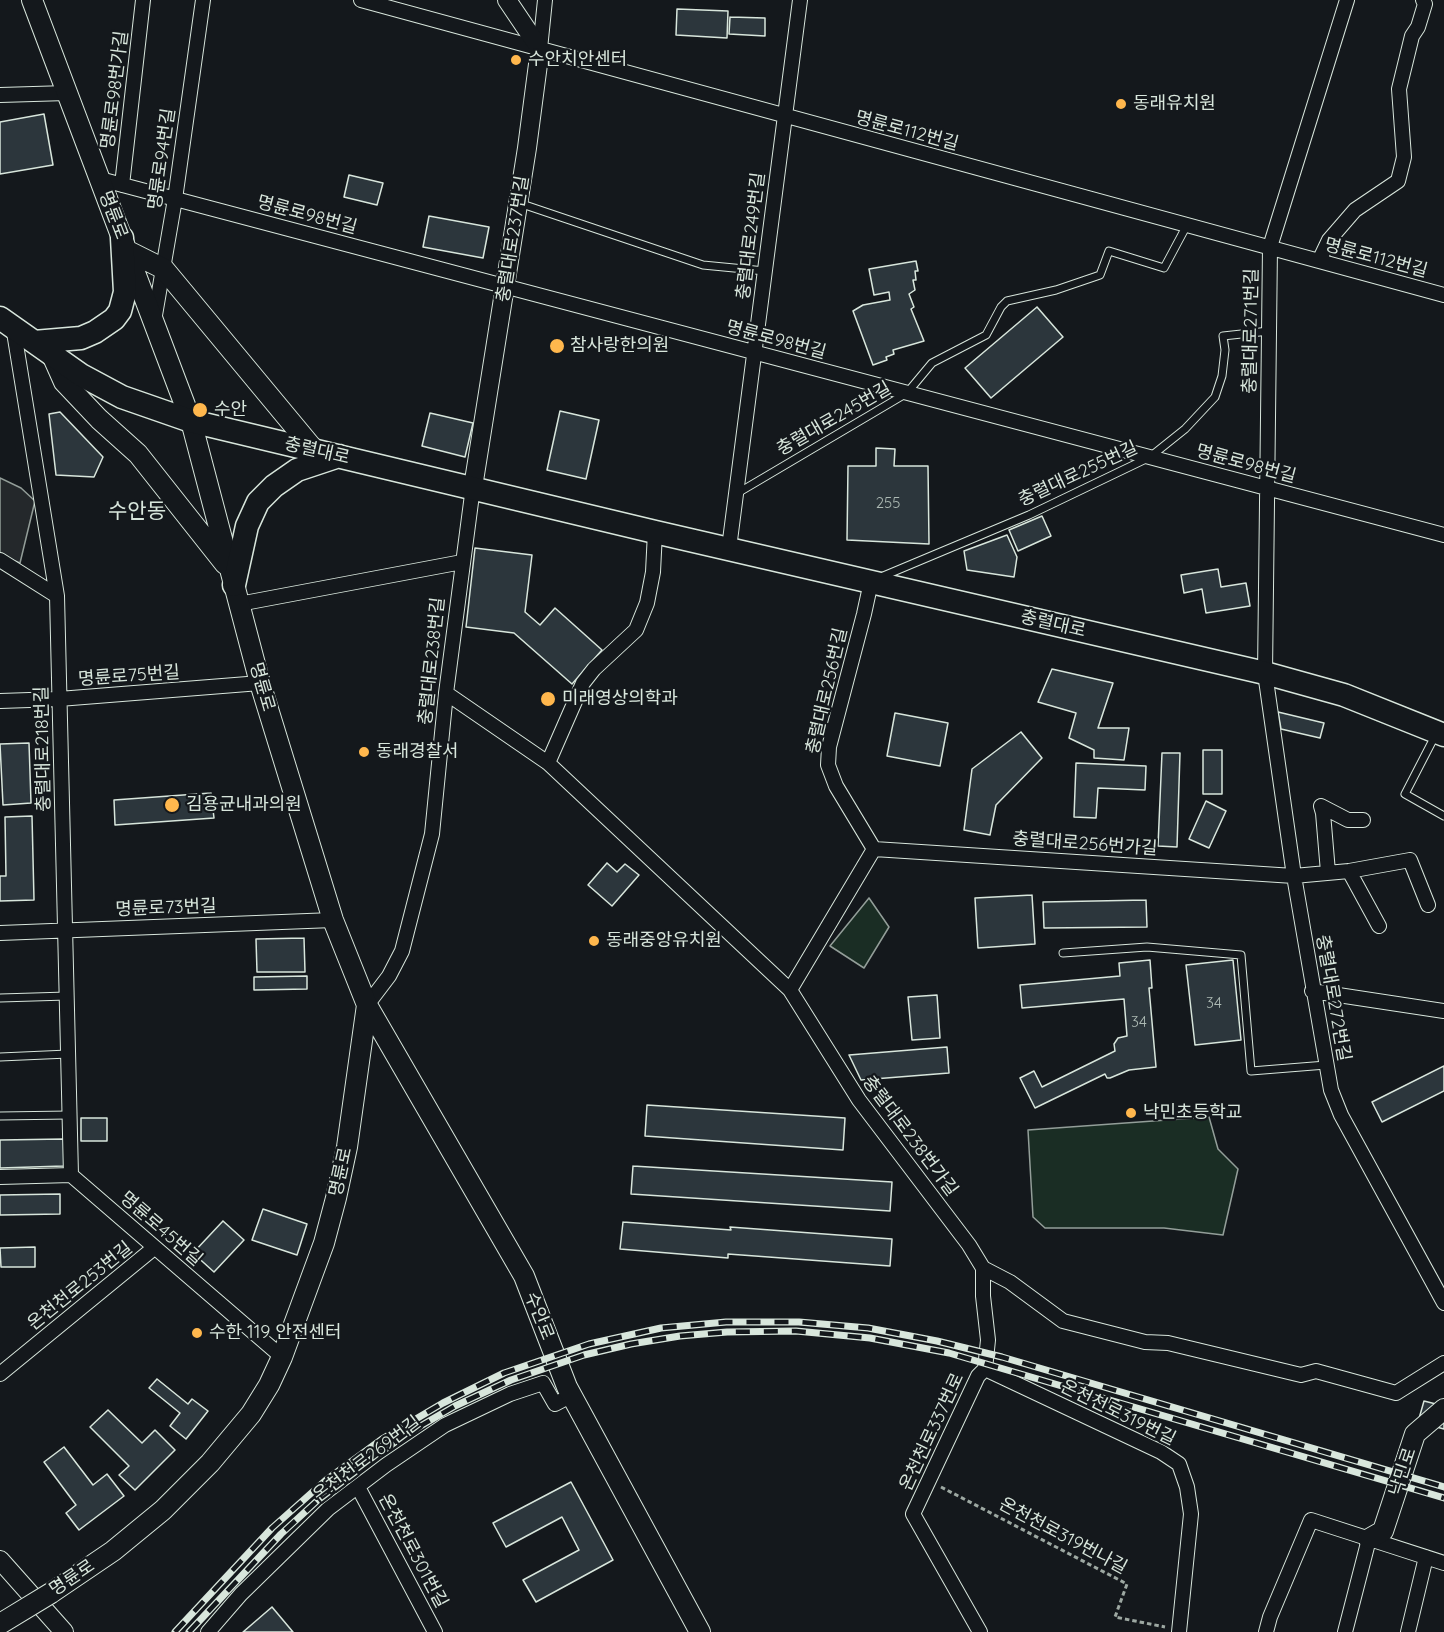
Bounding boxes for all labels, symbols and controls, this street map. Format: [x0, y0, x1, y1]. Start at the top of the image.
street label: 명륜로98번가길 [97, 30, 133, 150]
place label: 수안치안센터 [528, 49, 627, 71]
marker: 수안치안센터 [509, 53, 523, 67]
place label: 동래유치원 [1133, 93, 1216, 115]
marker: 동래유치원 [1114, 97, 1128, 111]
street label: 명륜로94번길 [144, 107, 180, 211]
street label: 명륜로112번길 [853, 107, 961, 155]
street label: 충렬대로249번길 [732, 171, 770, 301]
street label: 충렬대로237번길 [492, 174, 534, 304]
street label: 명륜로 [94, 188, 132, 242]
street label: 명륜로98번길 [255, 191, 359, 239]
street label: 명륜로112번길 [1322, 234, 1430, 282]
street label: 충렬대로271번길 [1239, 268, 1263, 394]
street label: 명륜로98번길 [724, 316, 828, 364]
place label: 참사랑한의원 [570, 335, 669, 357]
marker: 참사랑한의원 [548, 337, 566, 355]
street label: 충렬대로245번길 [773, 378, 895, 460]
place label: 수안 [214, 399, 247, 421]
marker: 수안 [191, 401, 209, 419]
street label: 충렬대로 [282, 433, 352, 469]
street label: 충렬대로255번길 [1015, 437, 1141, 511]
street label: 명륜로98번길 [1194, 440, 1298, 488]
house number: 255 [876, 494, 900, 512]
district label: 수안동 [108, 499, 166, 525]
street label: 충렬대로238번길 [415, 596, 449, 726]
street label: 충렬대로 [1018, 606, 1088, 642]
street label: 충렬대로256번길 [802, 626, 852, 756]
street label: 명륜로 [245, 660, 279, 714]
street label: 명륜로75번길 [77, 662, 181, 690]
street label: 충렬대로218번길 [31, 686, 55, 812]
place label: 미래영상의학과 [562, 688, 678, 710]
marker: 미래영상의학과 [539, 690, 557, 708]
place label: 동래경찰서 [376, 741, 459, 763]
marker: 동래경찰서 [357, 745, 371, 759]
place label: 김용균내과의원 [186, 794, 302, 816]
marker: 김용균내과의원 [163, 796, 181, 814]
street label: 충렬대로256번가길 [1012, 828, 1158, 860]
street label: 명륜로73번길 [115, 895, 217, 921]
place label: 동래중앙유치원 [606, 930, 722, 952]
street label: 충렬대로272번길 [1311, 933, 1355, 1063]
marker: 동래중앙유치원 [587, 934, 601, 948]
house number: 34 [1206, 994, 1222, 1012]
house number: 34 [1131, 1013, 1147, 1031]
street label: 충렬대로238번가길 [858, 1072, 962, 1200]
place label: 낙민초등학교 [1143, 1102, 1242, 1124]
marker: 낙민초등학교 [1124, 1106, 1138, 1120]
street label: 명륜로 [325, 1145, 357, 1199]
street label: 명륜로45번길 [115, 1187, 207, 1271]
street label: 온천천로253번길 [23, 1237, 137, 1335]
street label: 수안로 [520, 1289, 558, 1343]
place label: 수한 119 안전센터 [209, 1322, 342, 1344]
marker: 수한 119 안전센터 [190, 1326, 204, 1340]
street label: 온천천로337번로 [895, 1370, 969, 1494]
street label: 온천천로319번길 [1057, 1376, 1179, 1450]
street label: 온천천로269번길 [309, 1412, 425, 1506]
street label: 낙민로 [1385, 1445, 1421, 1499]
street label: 온천천로301번길 [374, 1490, 452, 1612]
street label: 온천천로319번나길 [995, 1493, 1131, 1579]
street label: 명륜로 [45, 1555, 99, 1601]

